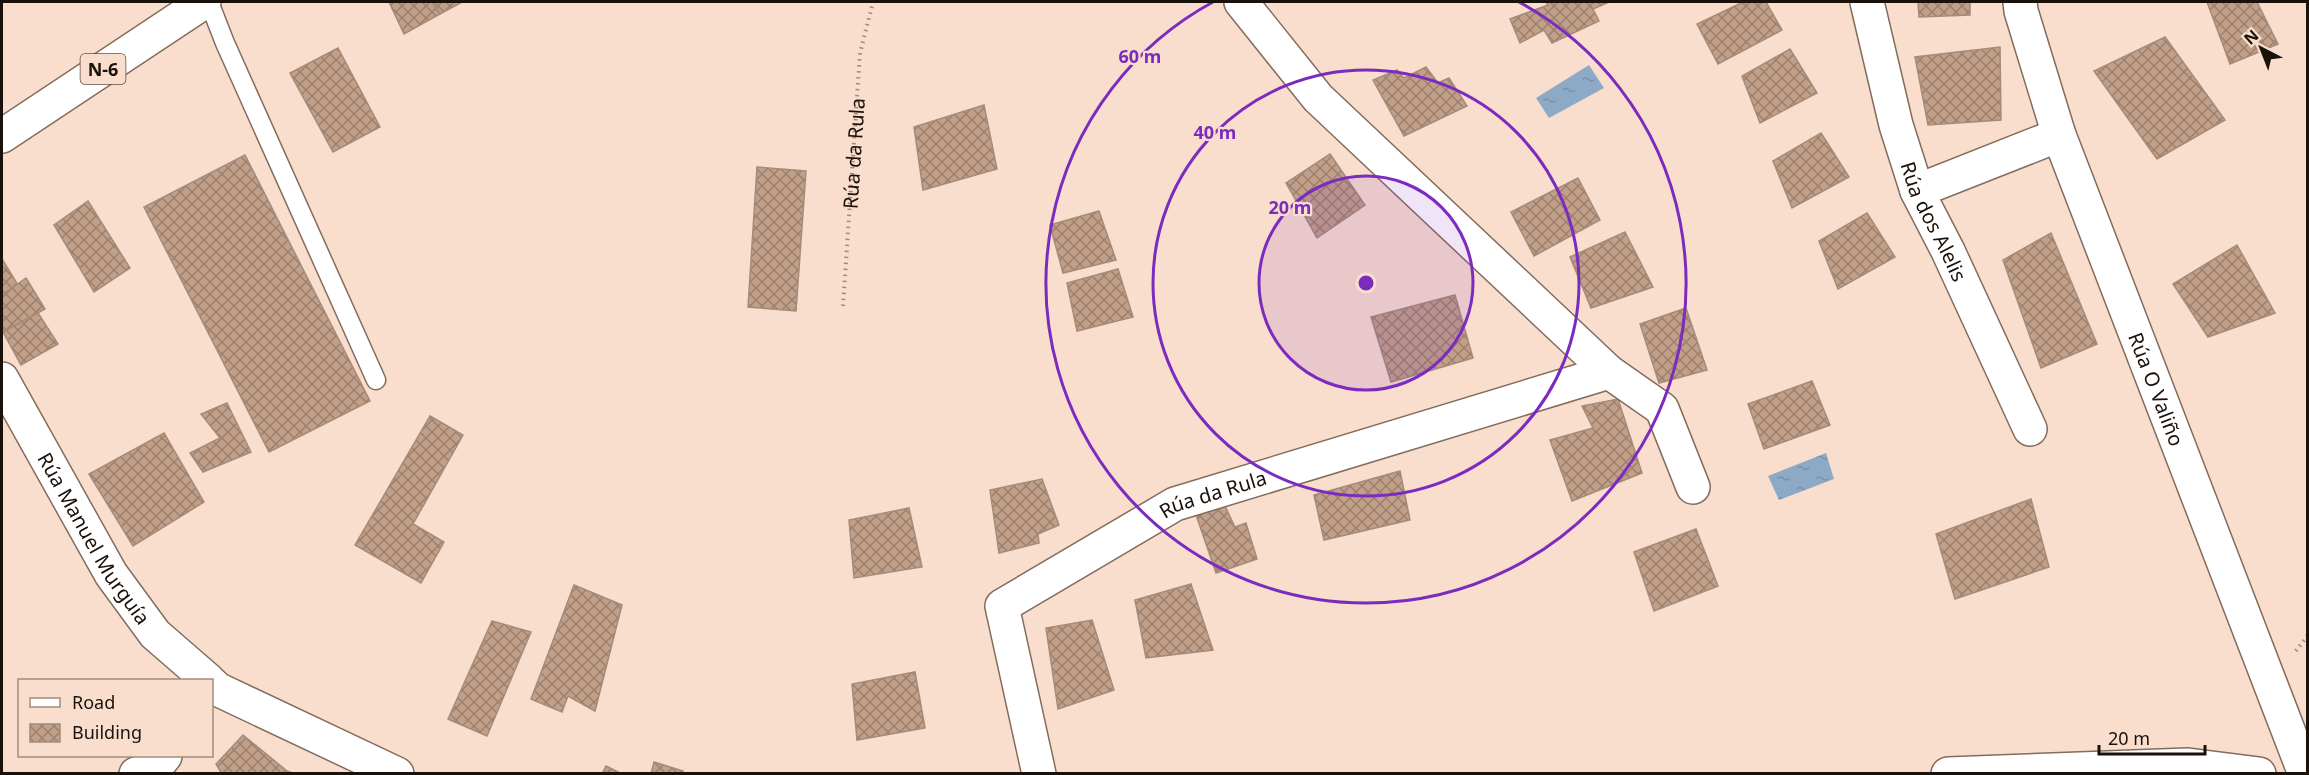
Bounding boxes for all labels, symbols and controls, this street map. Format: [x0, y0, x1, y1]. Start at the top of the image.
north arrow [2231, 18, 2291, 78]
text: N [2239, 24, 2263, 49]
text: 60 m [1119, 44, 1161, 68]
road number: N-6 [80, 54, 126, 84]
street label: Rúa da Rula [836, 97, 870, 210]
text: 40 m [1194, 120, 1236, 144]
street label: Rúa dos Alelis [1895, 158, 1974, 285]
text: 20 m [1269, 195, 1311, 219]
centre of rings [1356, 273, 1376, 293]
street label: Rúa O Valiño [2123, 328, 2191, 450]
street label: Rúa Manuel Murguía [32, 447, 157, 630]
street label: Rúa da Rula [1154, 464, 1270, 524]
legend [18, 679, 213, 757]
text: Road [72, 690, 115, 714]
scale bar [2099, 718, 2206, 756]
text: Building [72, 720, 142, 744]
text: 20 m [2108, 726, 2150, 750]

